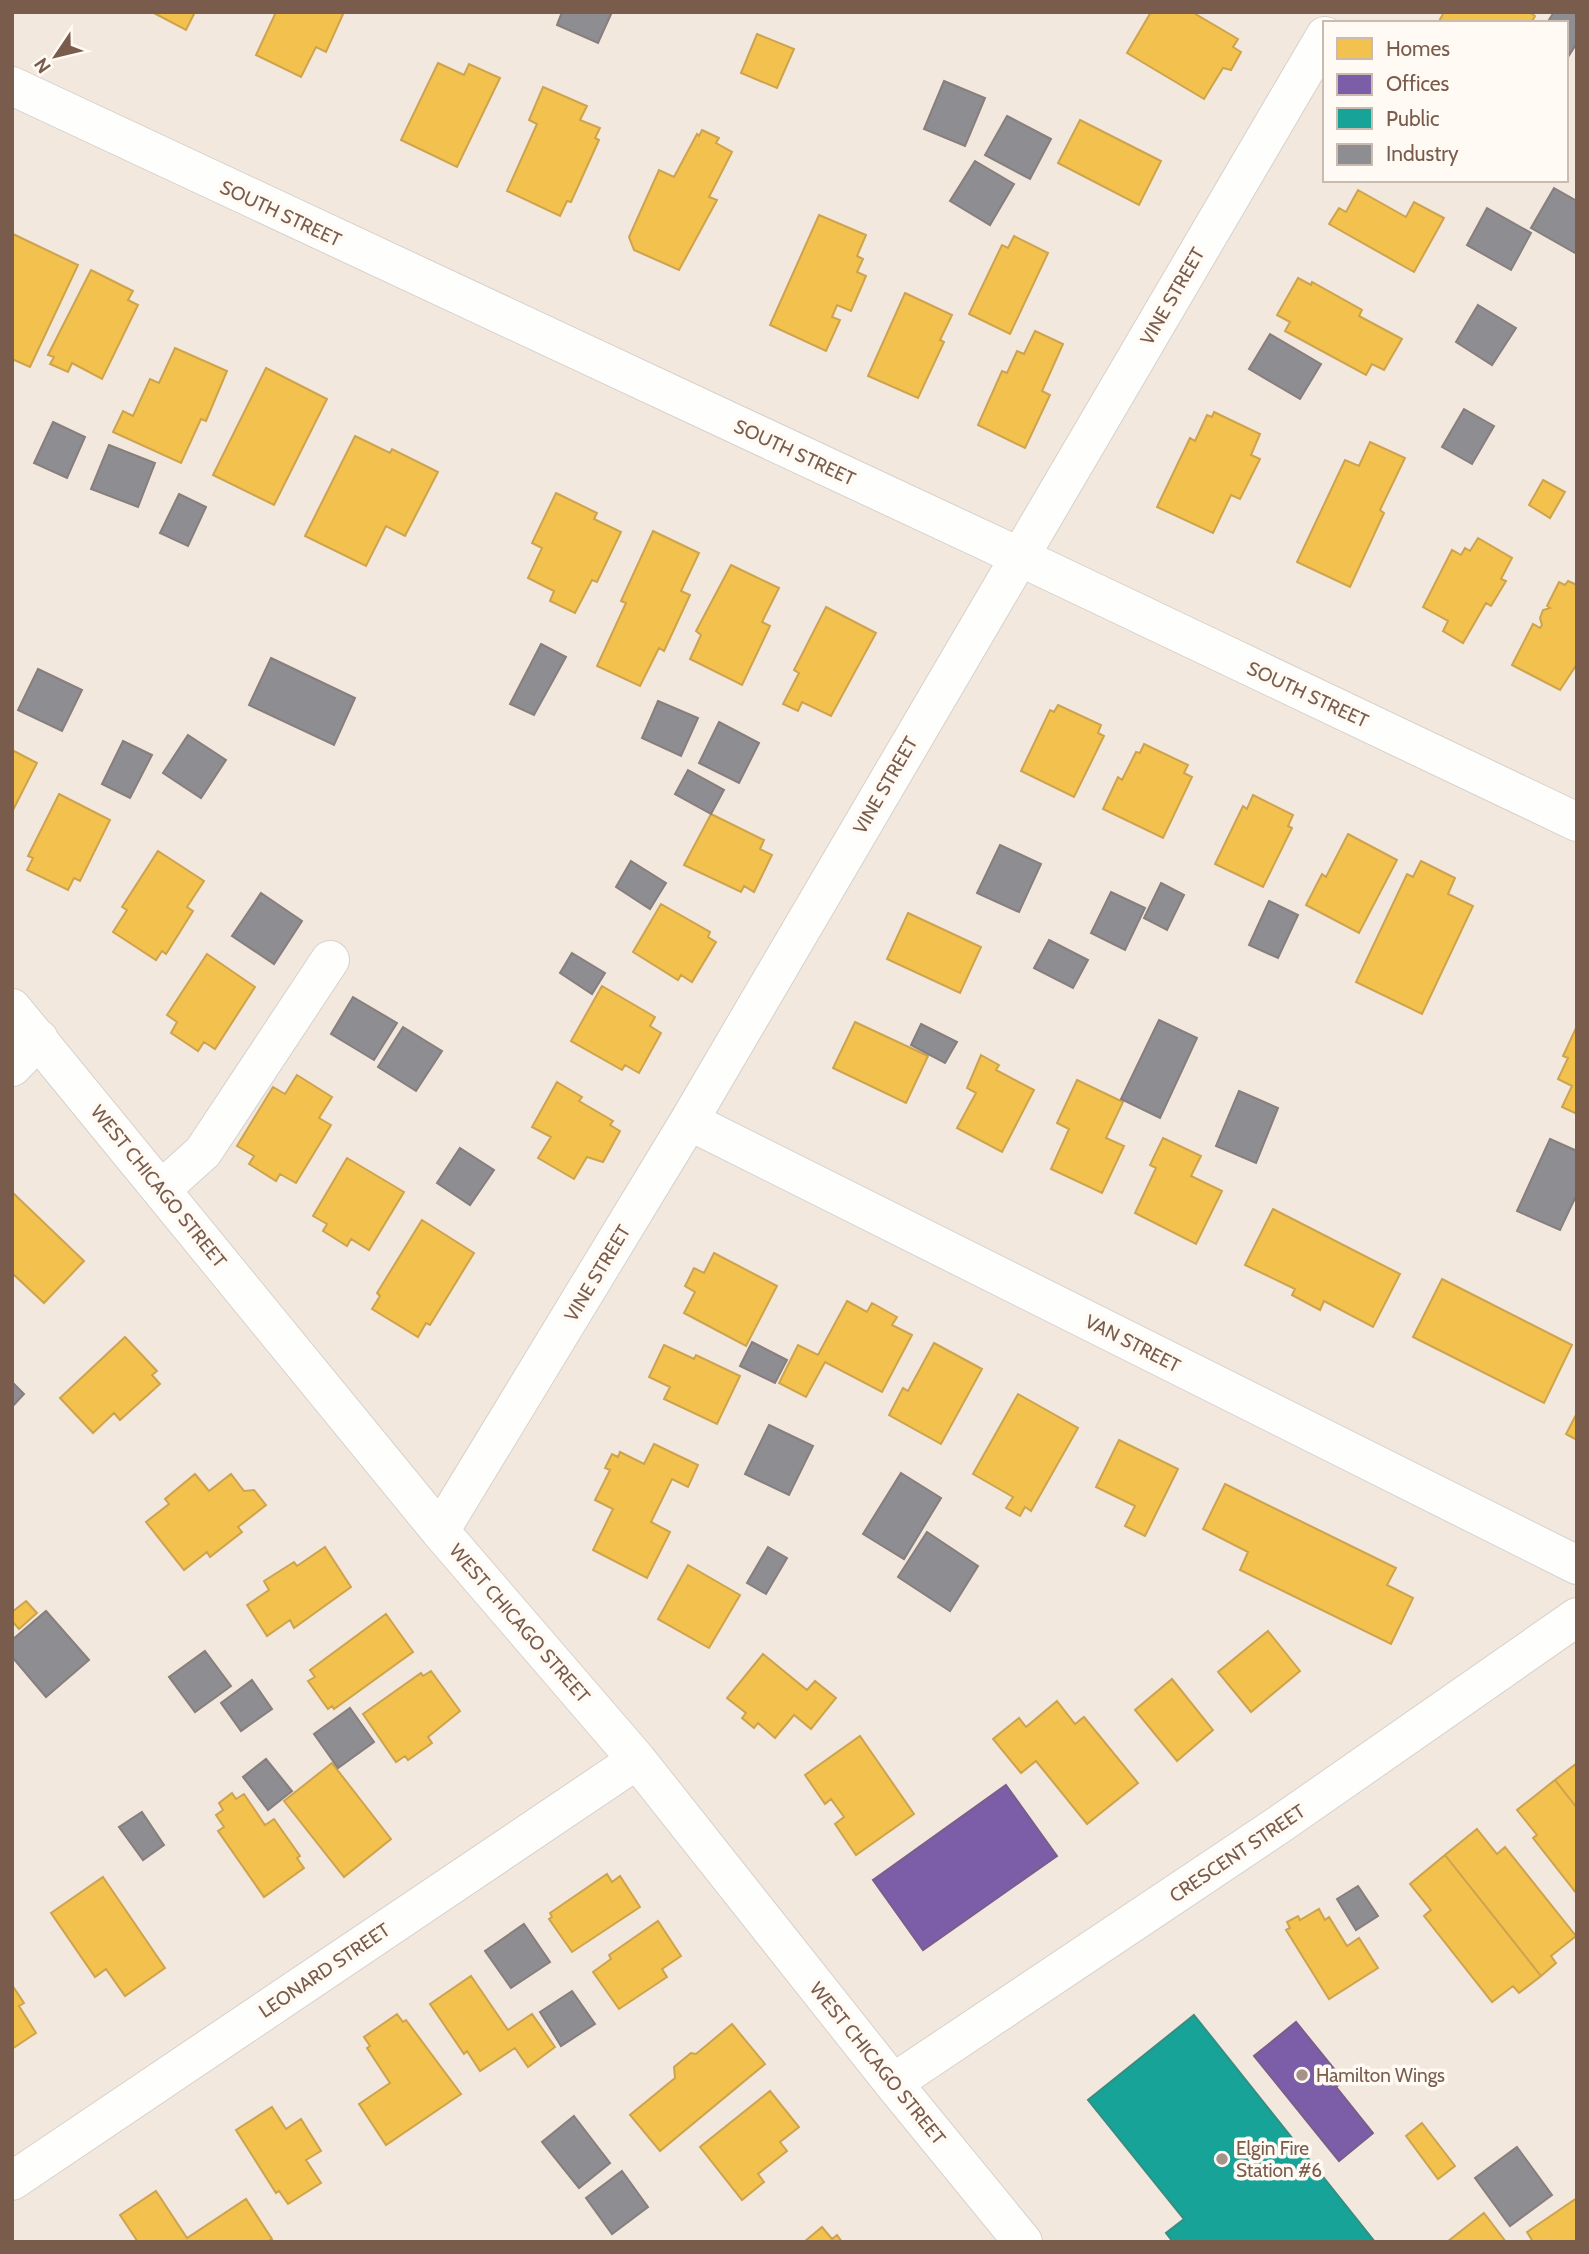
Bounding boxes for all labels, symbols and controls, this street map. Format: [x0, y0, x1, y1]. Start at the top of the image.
north arrow [21, 21, 91, 91]
legend [1323, 21, 1568, 182]
text: Homes [1386, 36, 1450, 61]
text: N [29, 53, 56, 78]
text: Offices [1386, 71, 1450, 96]
text: Public [1386, 106, 1440, 131]
text: Industry [1386, 141, 1459, 166]
street label: SOUTH STREET [216, 175, 345, 252]
street label: VINE STREET [1135, 244, 1210, 349]
street label: SOUTH STREET [730, 414, 859, 491]
street label: SOUTH STREET [1243, 656, 1372, 733]
street label: VINE STREET [848, 733, 923, 838]
street label: WEST CHICAGO STREET [86, 1100, 231, 1272]
street label: VINE STREET [560, 1221, 635, 1326]
street label: VAN STREET [1081, 1310, 1184, 1377]
street label: WEST CHICAGO STREET [444, 1539, 595, 1707]
street label: CRESCENT STREET [1165, 1800, 1309, 1907]
street label: LEONARD STREET [254, 1918, 394, 2023]
street label: WEST CHICAGO STREET [805, 1977, 950, 2149]
place label: Hamilton Wings [1316, 2064, 1445, 2087]
marker: Hamilton Wings [1294, 2067, 1310, 2083]
place label: Elgin Fire Station #6 [1236, 2137, 1322, 2182]
marker: Elgin Fire Station #6 [1214, 2151, 1230, 2167]

